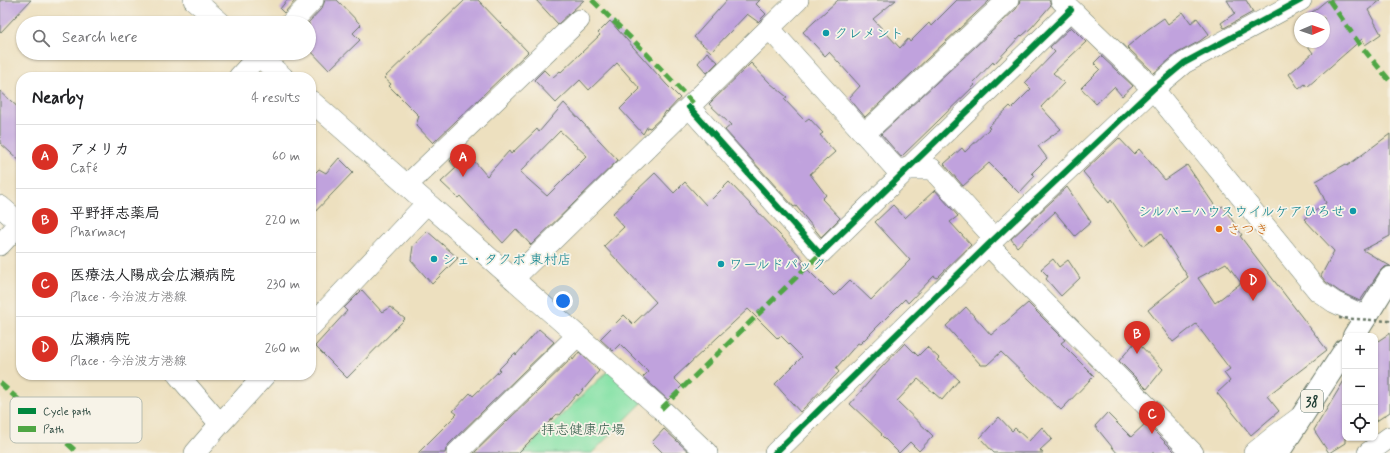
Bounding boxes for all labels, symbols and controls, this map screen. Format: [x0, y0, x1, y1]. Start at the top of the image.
north arrow [1294, 12, 1330, 48]
search box [16, 16, 316, 60]
place label: クレメント [834, 25, 904, 43]
icon: search [30, 27, 52, 49]
text: Search here [62, 28, 138, 48]
marker: クレメント [821, 28, 831, 38]
text: Nearby [32, 87, 84, 109]
text: 4 results [251, 90, 300, 107]
text: アメリカ [70, 140, 129, 160]
pin: A [450, 144, 476, 177]
text: A [41, 148, 49, 165]
text: 60 m [272, 148, 300, 165]
text: Café [70, 160, 97, 177]
place label: シルバーハウスウイルケアひろせ [1138, 203, 1345, 221]
text: 平野拝志薬局 [70, 204, 160, 224]
marker: シルバーハウスウイルケアひろせ [1348, 206, 1358, 216]
text: B [41, 212, 49, 229]
text: 220 m [265, 212, 300, 229]
place label: さつき [1227, 221, 1269, 239]
text: Pharmacy [70, 224, 126, 241]
marker: さつき [1214, 224, 1224, 234]
place label: シェ・タクボ 東村店 [442, 251, 572, 269]
marker: シェ・タクボ 東村店 [429, 254, 439, 264]
place label: ワールドパック [729, 256, 826, 274]
marker: ワールドパック [716, 259, 726, 269]
text: 医療法人陽成会広瀬病院 [70, 266, 235, 286]
pin: D [1240, 268, 1266, 301]
text: C [40, 276, 50, 293]
text: 230 m [266, 276, 300, 293]
text: Place · 今治波方港線 [70, 289, 187, 306]
your location [553, 291, 573, 311]
pin: B [1124, 321, 1150, 354]
text: 広瀬病院 [70, 330, 130, 350]
map controls [1342, 333, 1378, 441]
button: + [1342, 333, 1378, 369]
text: D [41, 340, 49, 357]
text: 260 m [265, 340, 300, 357]
text: Place · 今治波方港線 [70, 353, 187, 370]
button: − [1342, 369, 1378, 405]
road number: 38 [1301, 390, 1323, 412]
legend [10, 397, 142, 443]
pin: C [1139, 401, 1165, 434]
text: Cycle path [43, 405, 91, 419]
button: locate [1342, 405, 1378, 441]
park label: 拝志健康広場 [541, 421, 625, 439]
text: Path [43, 423, 64, 437]

